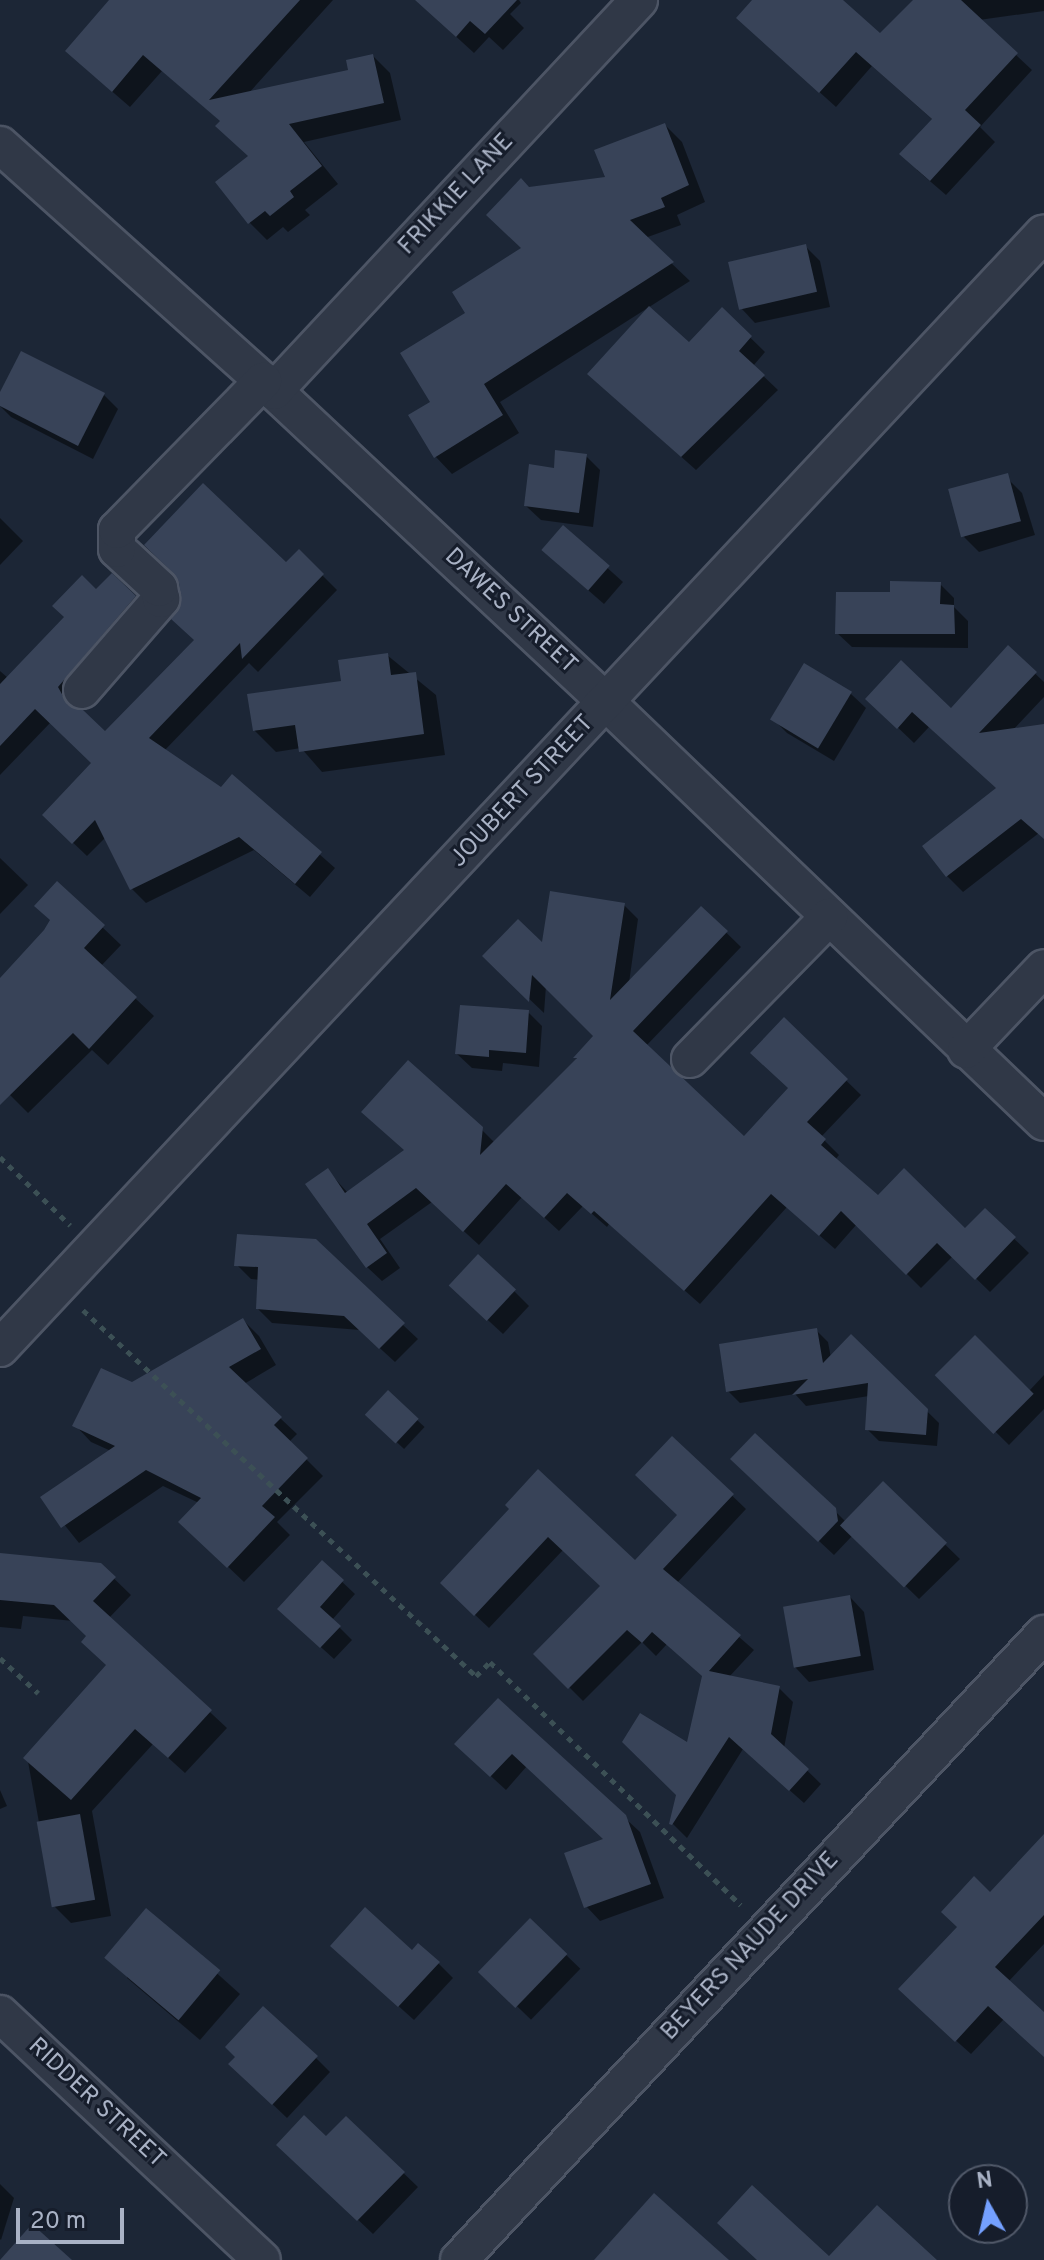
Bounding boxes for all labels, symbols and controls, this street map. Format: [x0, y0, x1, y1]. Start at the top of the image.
street label: FRIKKIE LANE [393, 128, 521, 262]
street label: DAWES STREET [438, 543, 582, 681]
street label: JOUBERT STREET [445, 710, 601, 874]
street label: BEYERS NAUDE DRIVE [656, 1847, 846, 2047]
street label: RIDDER STREET [21, 2033, 171, 2175]
north arrow [948, 2164, 1028, 2244]
text: N [975, 2167, 995, 2196]
scale bar [20, 2192, 128, 2242]
text: 20 m [30, 2207, 86, 2237]

